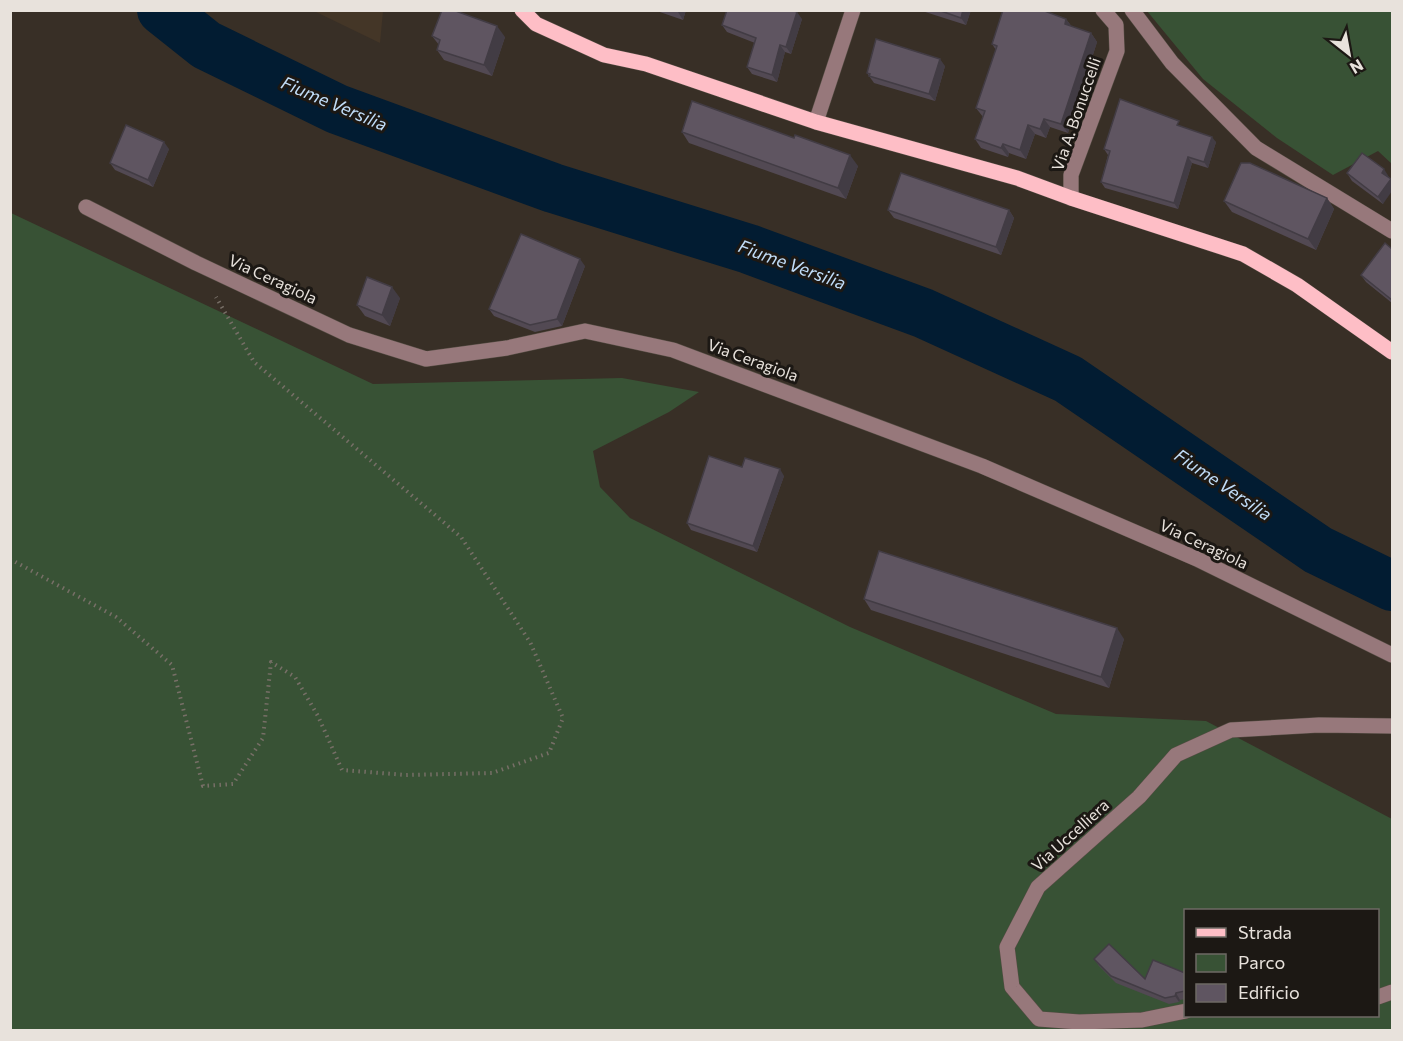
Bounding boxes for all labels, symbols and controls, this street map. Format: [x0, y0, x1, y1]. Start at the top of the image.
north arrow [1319, 24, 1379, 84]
street label: Via A. Bonuccelli [1047, 55, 1104, 173]
text: N [1347, 56, 1367, 79]
water label: Fiume Versilia [278, 71, 391, 135]
water label: Fiume Versilia [736, 234, 849, 294]
street label: Via Ceragiola [226, 250, 320, 307]
street label: Via Ceragiola [705, 334, 801, 385]
water label: Fiume Versilia [1171, 444, 1276, 525]
street label: Via Ceragiola [1157, 515, 1251, 572]
street label: Via Uccelliera [1027, 795, 1112, 874]
legend [1184, 909, 1379, 1017]
text: Strada [1238, 921, 1292, 943]
text: Parco [1238, 951, 1285, 973]
text: Edificio [1238, 981, 1300, 1003]

